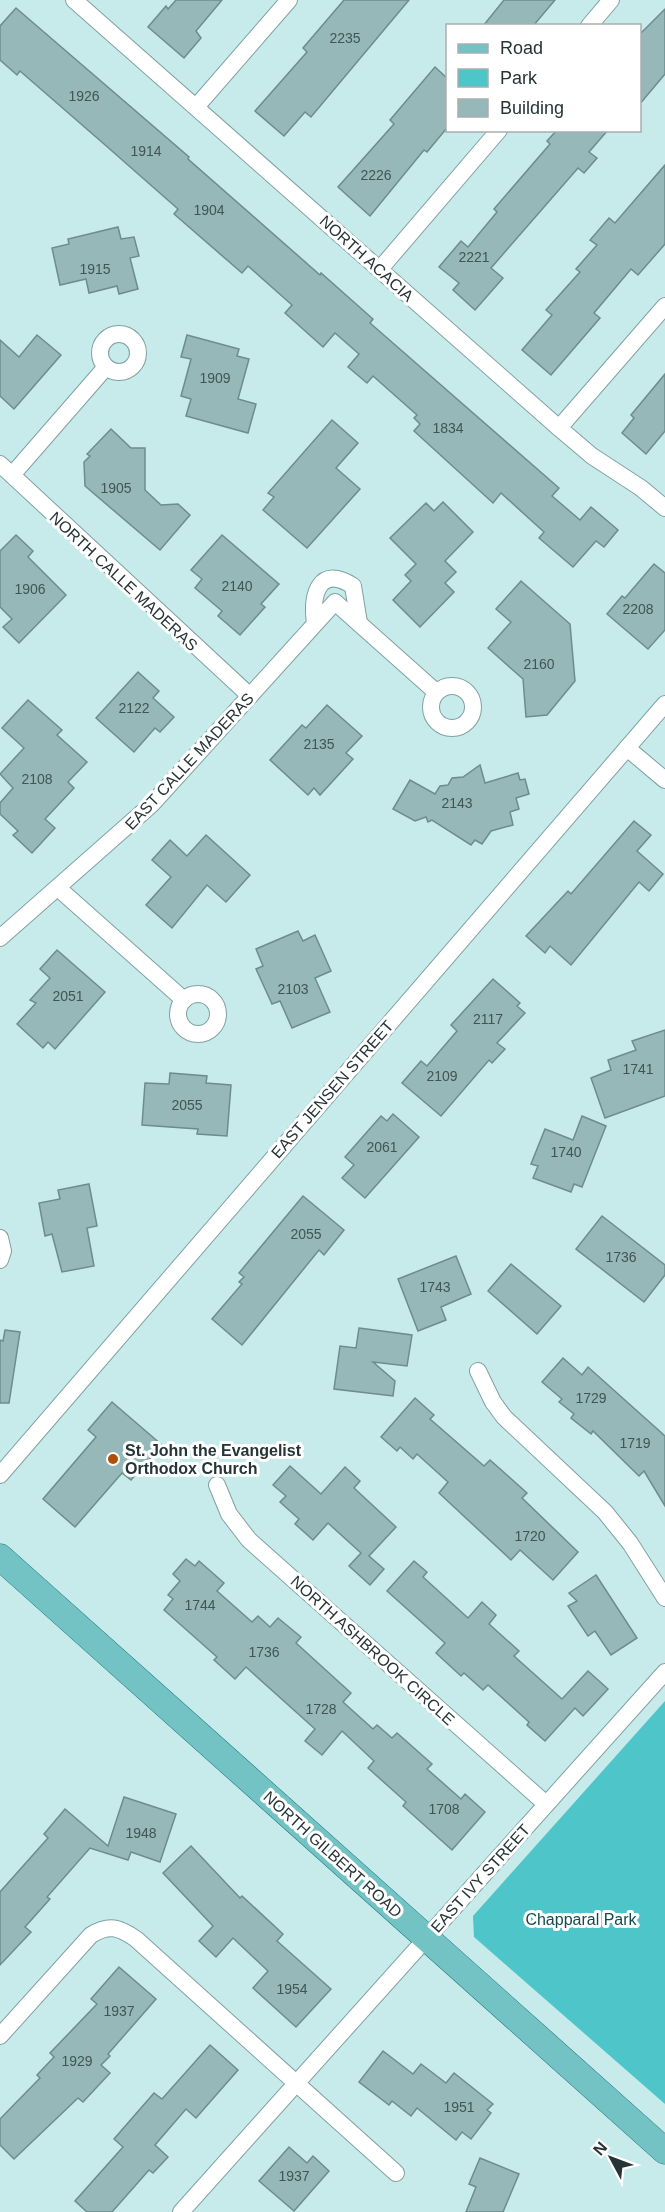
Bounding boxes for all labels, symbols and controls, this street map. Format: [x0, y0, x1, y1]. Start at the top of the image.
legend [446, 24, 641, 132]
house number: 2235 [329, 30, 361, 46]
text: Road [500, 38, 543, 58]
text: Park [500, 68, 538, 88]
house number: 1926 [68, 88, 100, 104]
text: Building [500, 98, 564, 118]
house number: 1914 [130, 143, 162, 159]
house number: 2226 [360, 167, 392, 183]
house number: 1904 [193, 202, 225, 218]
street label: NORTH ACACIA [316, 212, 417, 305]
house number: 2221 [458, 249, 490, 265]
house number: 1915 [79, 261, 111, 277]
house number: 1909 [199, 370, 231, 386]
house number: 1834 [432, 420, 464, 436]
house number: 1905 [100, 480, 132, 496]
street label: NORTH CALLE MADERAS [46, 509, 201, 654]
house number: 2140 [221, 578, 253, 594]
house number: 1906 [14, 581, 46, 597]
house number: 2208 [622, 601, 654, 617]
house number: 2160 [523, 656, 555, 672]
street label: EAST CALLE MADERAS [122, 690, 257, 833]
house number: 2122 [118, 700, 150, 716]
house number: 2135 [303, 736, 335, 752]
house number: 2108 [21, 771, 53, 787]
house number: 2143 [441, 795, 473, 811]
house number: 2103 [277, 981, 309, 997]
house number: 2051 [52, 988, 84, 1004]
house number: 2117 [473, 1011, 503, 1027]
street label: EAST JENSEN STREET [268, 1017, 397, 1162]
house number: 1741 [622, 1061, 654, 1077]
house number: 2109 [426, 1068, 458, 1084]
house number: 2055 [171, 1097, 203, 1113]
house number: 2061 [366, 1139, 398, 1155]
house number: 1740 [550, 1144, 582, 1160]
house number: 2055 [290, 1226, 322, 1242]
house number: 1736 [605, 1249, 637, 1265]
house number: 1743 [419, 1279, 451, 1295]
house number: 1729 [575, 1390, 607, 1406]
house number: 1719 [619, 1435, 651, 1451]
place label: St. John the Evangelist Orthodox Church [125, 1442, 302, 1477]
marker: St. John the Evangelist Orthodox Church [106, 1452, 120, 1466]
house number: 1720 [514, 1528, 546, 1544]
street label: NORTH ASHBROOK CIRCLE [287, 1572, 458, 1728]
house number: 1744 [184, 1597, 216, 1613]
house number: 1736 [248, 1644, 280, 1660]
house number: 1728 [305, 1701, 337, 1717]
street label: NORTH GILBERT ROAD [260, 1788, 405, 1921]
house number: 1708 [428, 1801, 460, 1817]
street label: EAST IVY STREET [428, 1821, 533, 1936]
house number: 1948 [125, 1825, 157, 1841]
park label: Chapparal Park [525, 1911, 638, 1928]
house number: 1954 [276, 1981, 308, 1997]
house number: 1937 [103, 2003, 135, 2019]
house number: 1929 [61, 2053, 93, 2069]
house number: 1951 [443, 2099, 475, 2115]
north arrow [581, 2128, 641, 2188]
text: N [590, 2139, 610, 2158]
house number: 1937 [278, 2168, 310, 2184]

